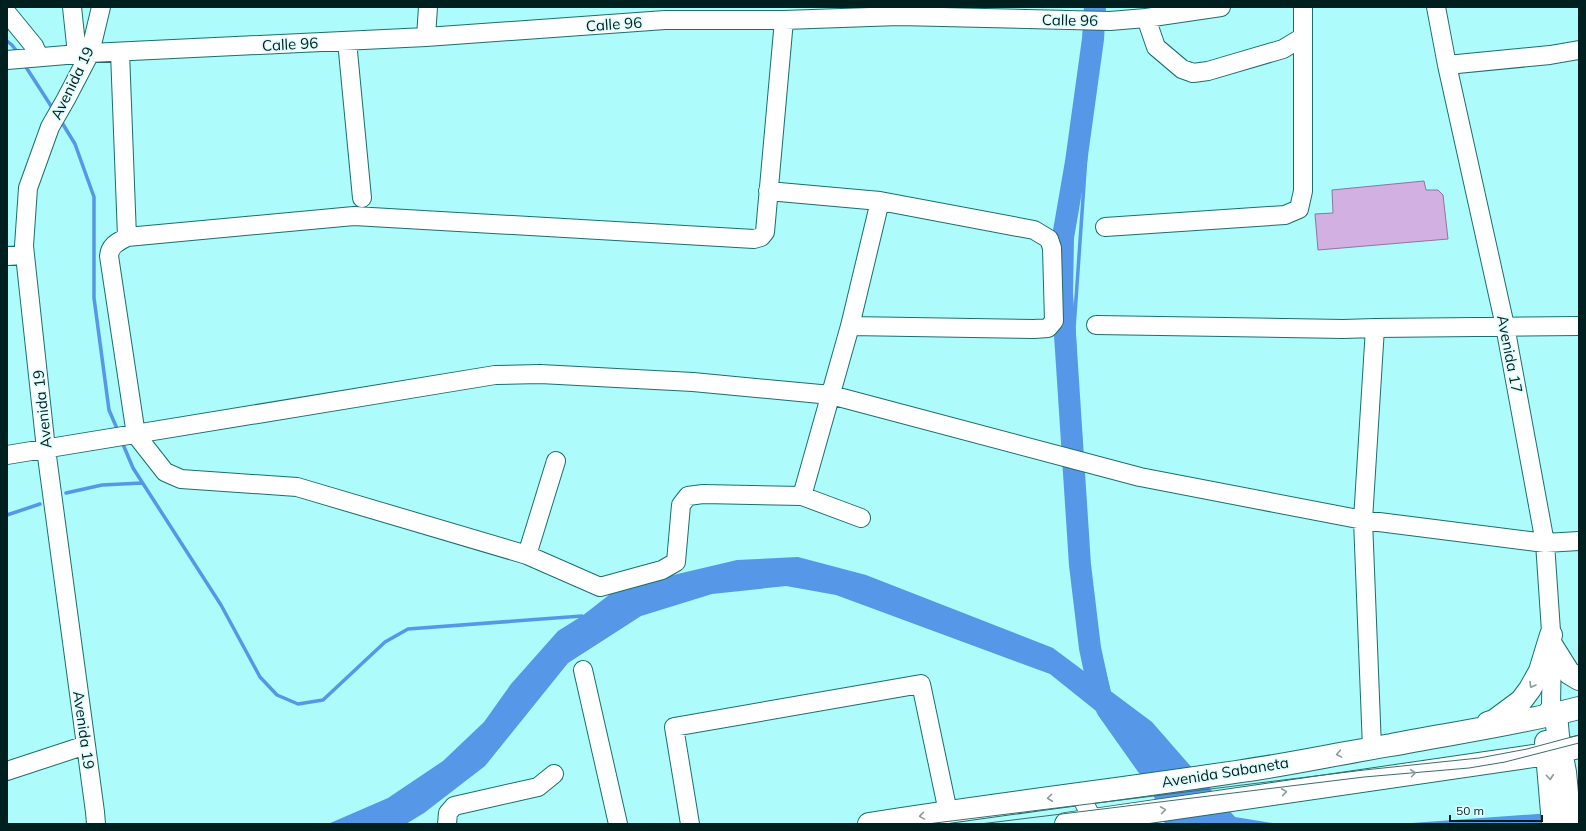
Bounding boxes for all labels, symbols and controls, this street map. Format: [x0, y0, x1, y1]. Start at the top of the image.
street label: Calle 96 [1042, 10, 1098, 30]
street label: Calle 96 [585, 13, 643, 35]
street label: Calle 96 [261, 33, 319, 55]
street label: Avenida 19 [46, 43, 98, 123]
street label: Avenida 17 [1493, 313, 1527, 395]
street label: Avenida 19 [28, 369, 56, 449]
one-way arrow [1530, 681, 1537, 688]
street label: Avenida 19 [69, 690, 99, 770]
one-way arrow [1336, 749, 1342, 758]
street label: Avenida Sabaneta [1160, 753, 1290, 791]
one-way arrow [1410, 770, 1416, 778]
one-way arrow [1545, 774, 1554, 780]
one-way arrow [1281, 788, 1287, 797]
one-way arrow [1047, 794, 1053, 803]
scale bar [1450, 797, 1542, 823]
text: 50 m [1456, 803, 1484, 818]
one-way arrow [1160, 806, 1166, 815]
one-way arrow [918, 811, 925, 820]

